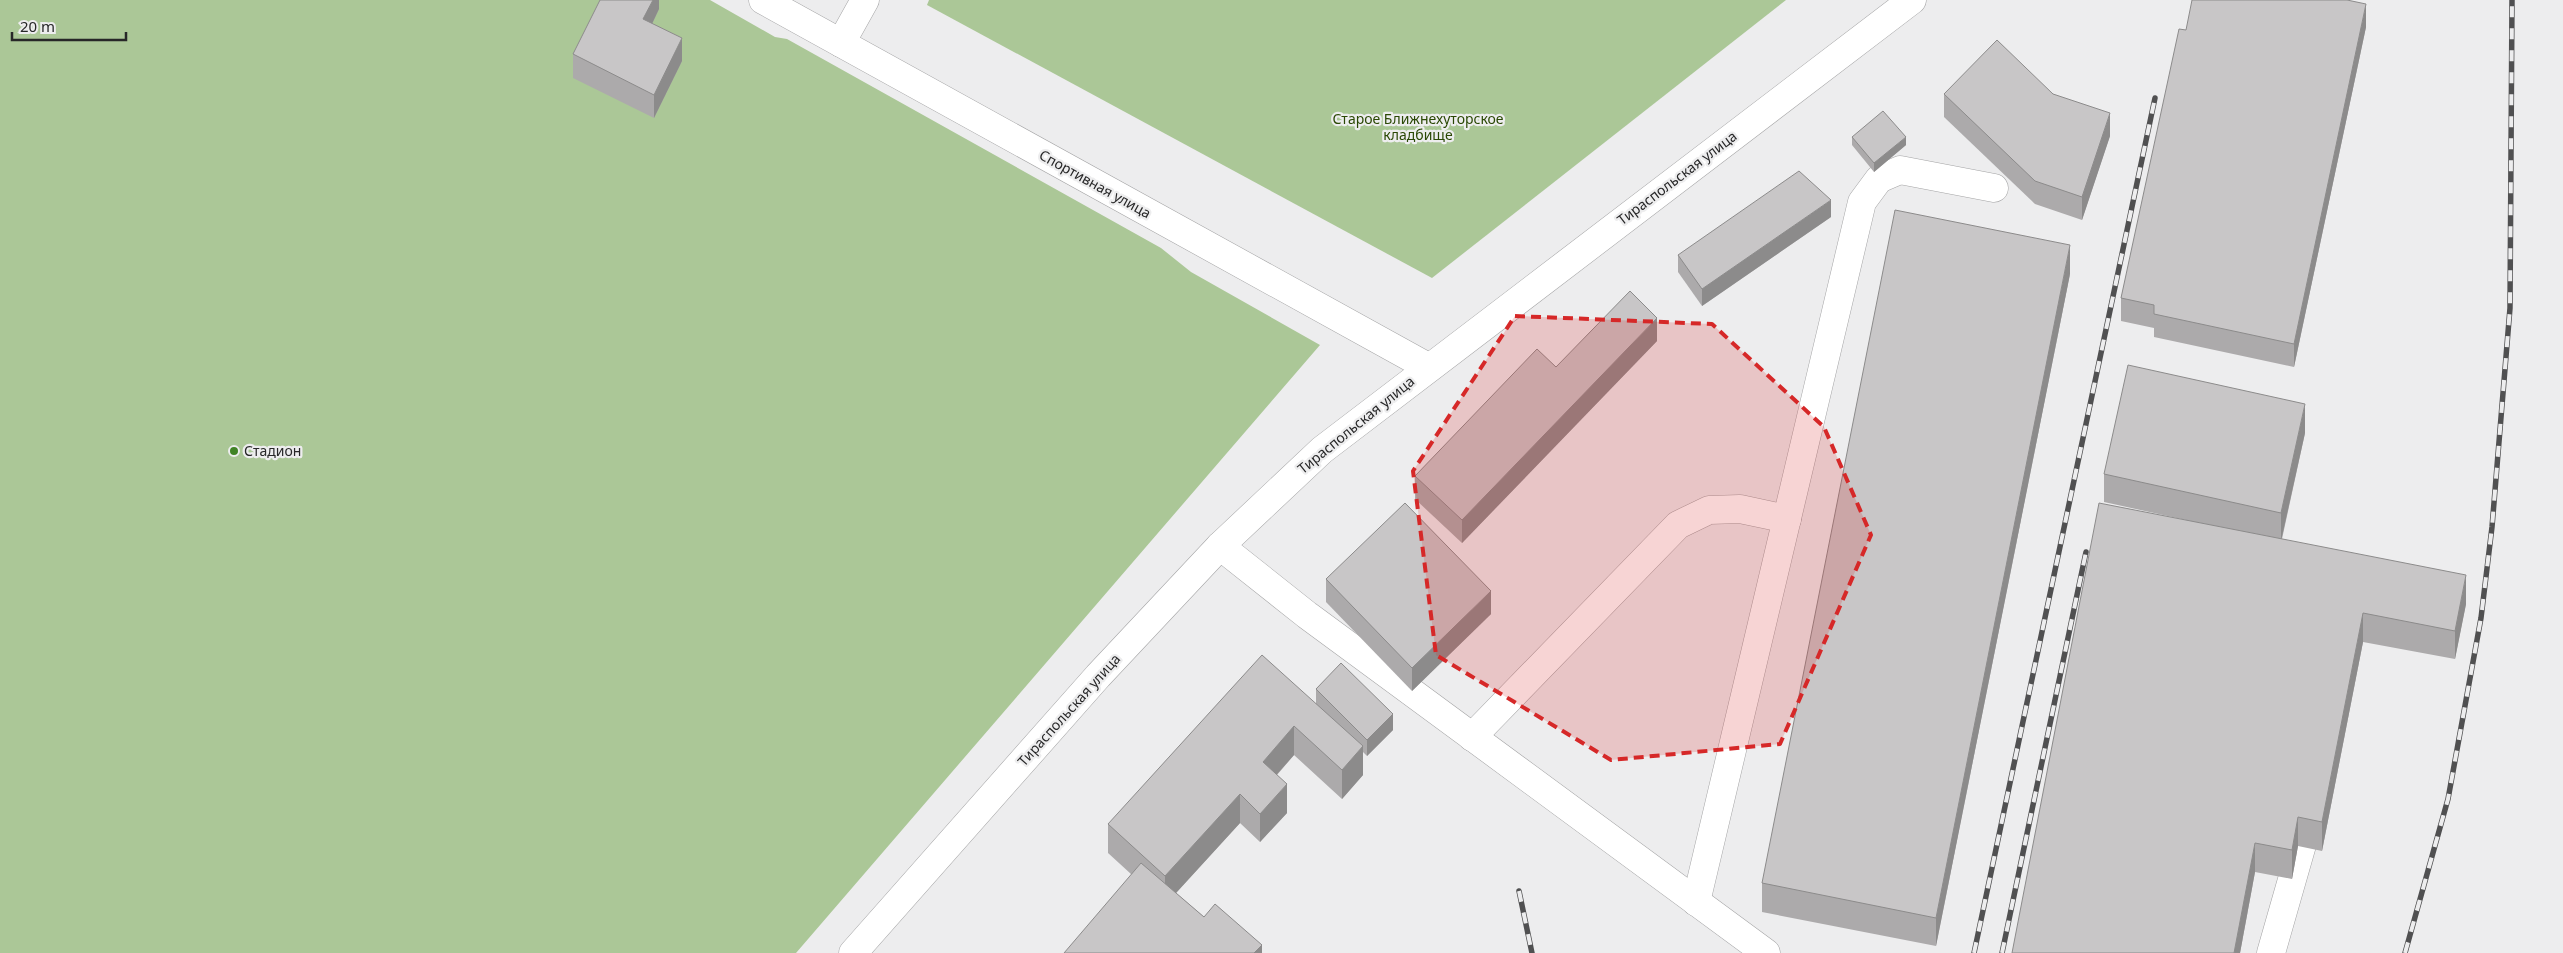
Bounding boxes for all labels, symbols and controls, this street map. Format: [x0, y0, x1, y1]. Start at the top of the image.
scale bar [12, 10, 126, 42]
text: 20 m [20, 16, 55, 36]
park label: Старое Ближнехуторское кладбище [1332, 109, 1504, 144]
street label: Тираспольская улица [1613, 126, 1740, 229]
street label: Спортивная улица [1036, 145, 1155, 222]
street label: Тираспольская улица [1293, 372, 1418, 478]
place label: Стадион [244, 441, 301, 460]
marker: Стадион [228, 445, 240, 457]
street label: Тираспольская улица [1013, 649, 1124, 770]

